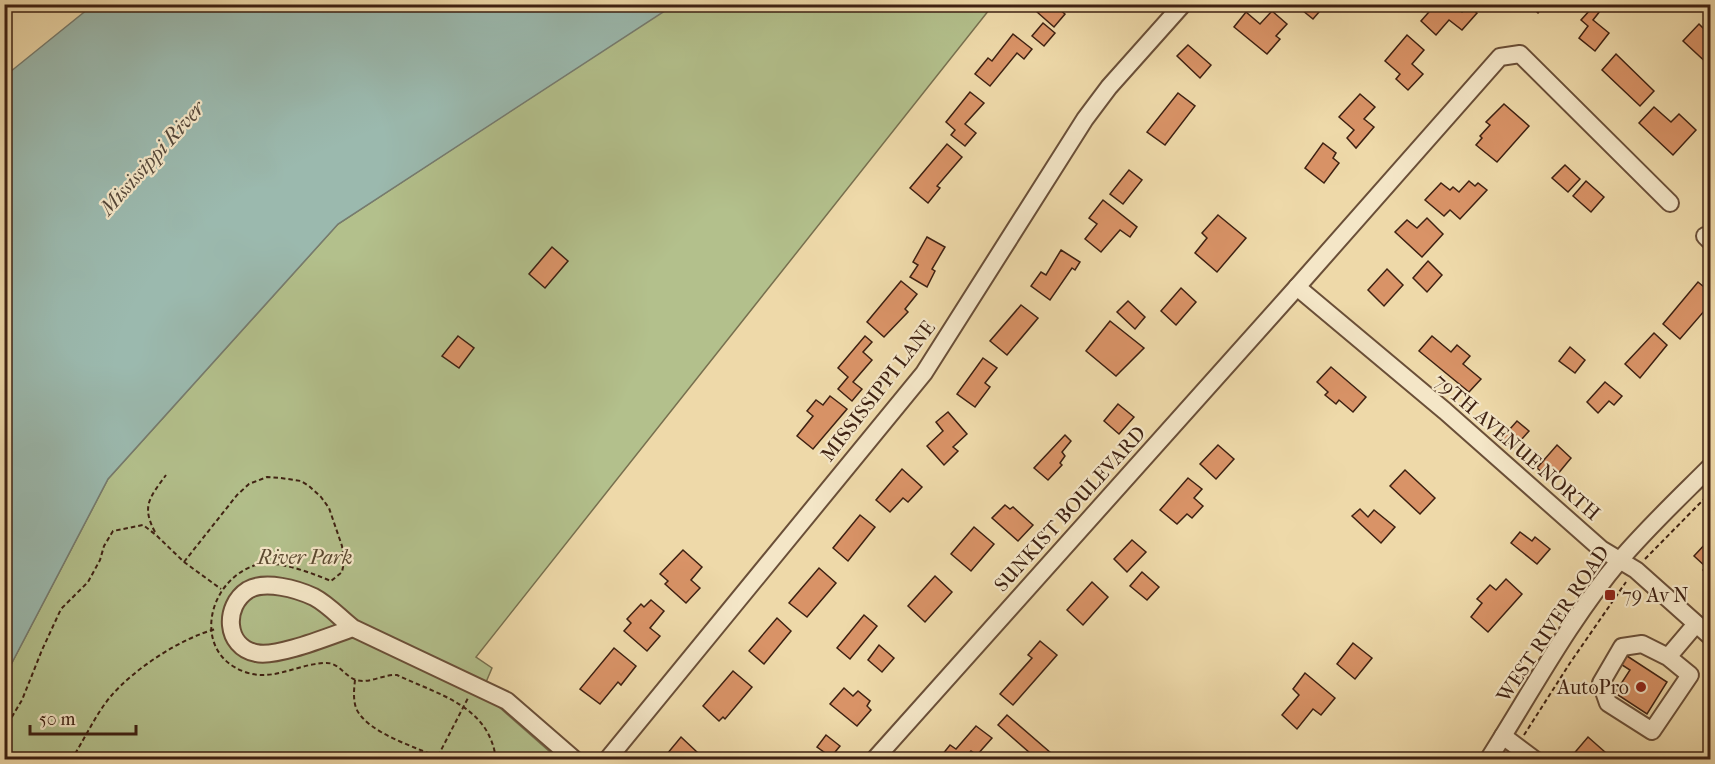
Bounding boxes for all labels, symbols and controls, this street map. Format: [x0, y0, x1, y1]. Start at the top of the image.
water label: Mississippi River [93, 95, 210, 221]
street label: MISSISSIPPI LANE [816, 316, 940, 466]
street label: 79TH AVENUE NORTH [1430, 369, 1605, 525]
street label: SUNKIST BOULEVARD [990, 422, 1150, 596]
street label: WEST RIVER ROAD [1491, 541, 1614, 707]
park label: River Park [256, 546, 352, 569]
place label: 79 Av N [1622, 584, 1688, 607]
marker: 79 Av N [1603, 588, 1617, 602]
place label: AutoPro [1556, 676, 1629, 699]
marker: AutoPro [1634, 680, 1648, 694]
scale bar [30, 698, 136, 736]
text: 50 m [39, 709, 76, 730]

